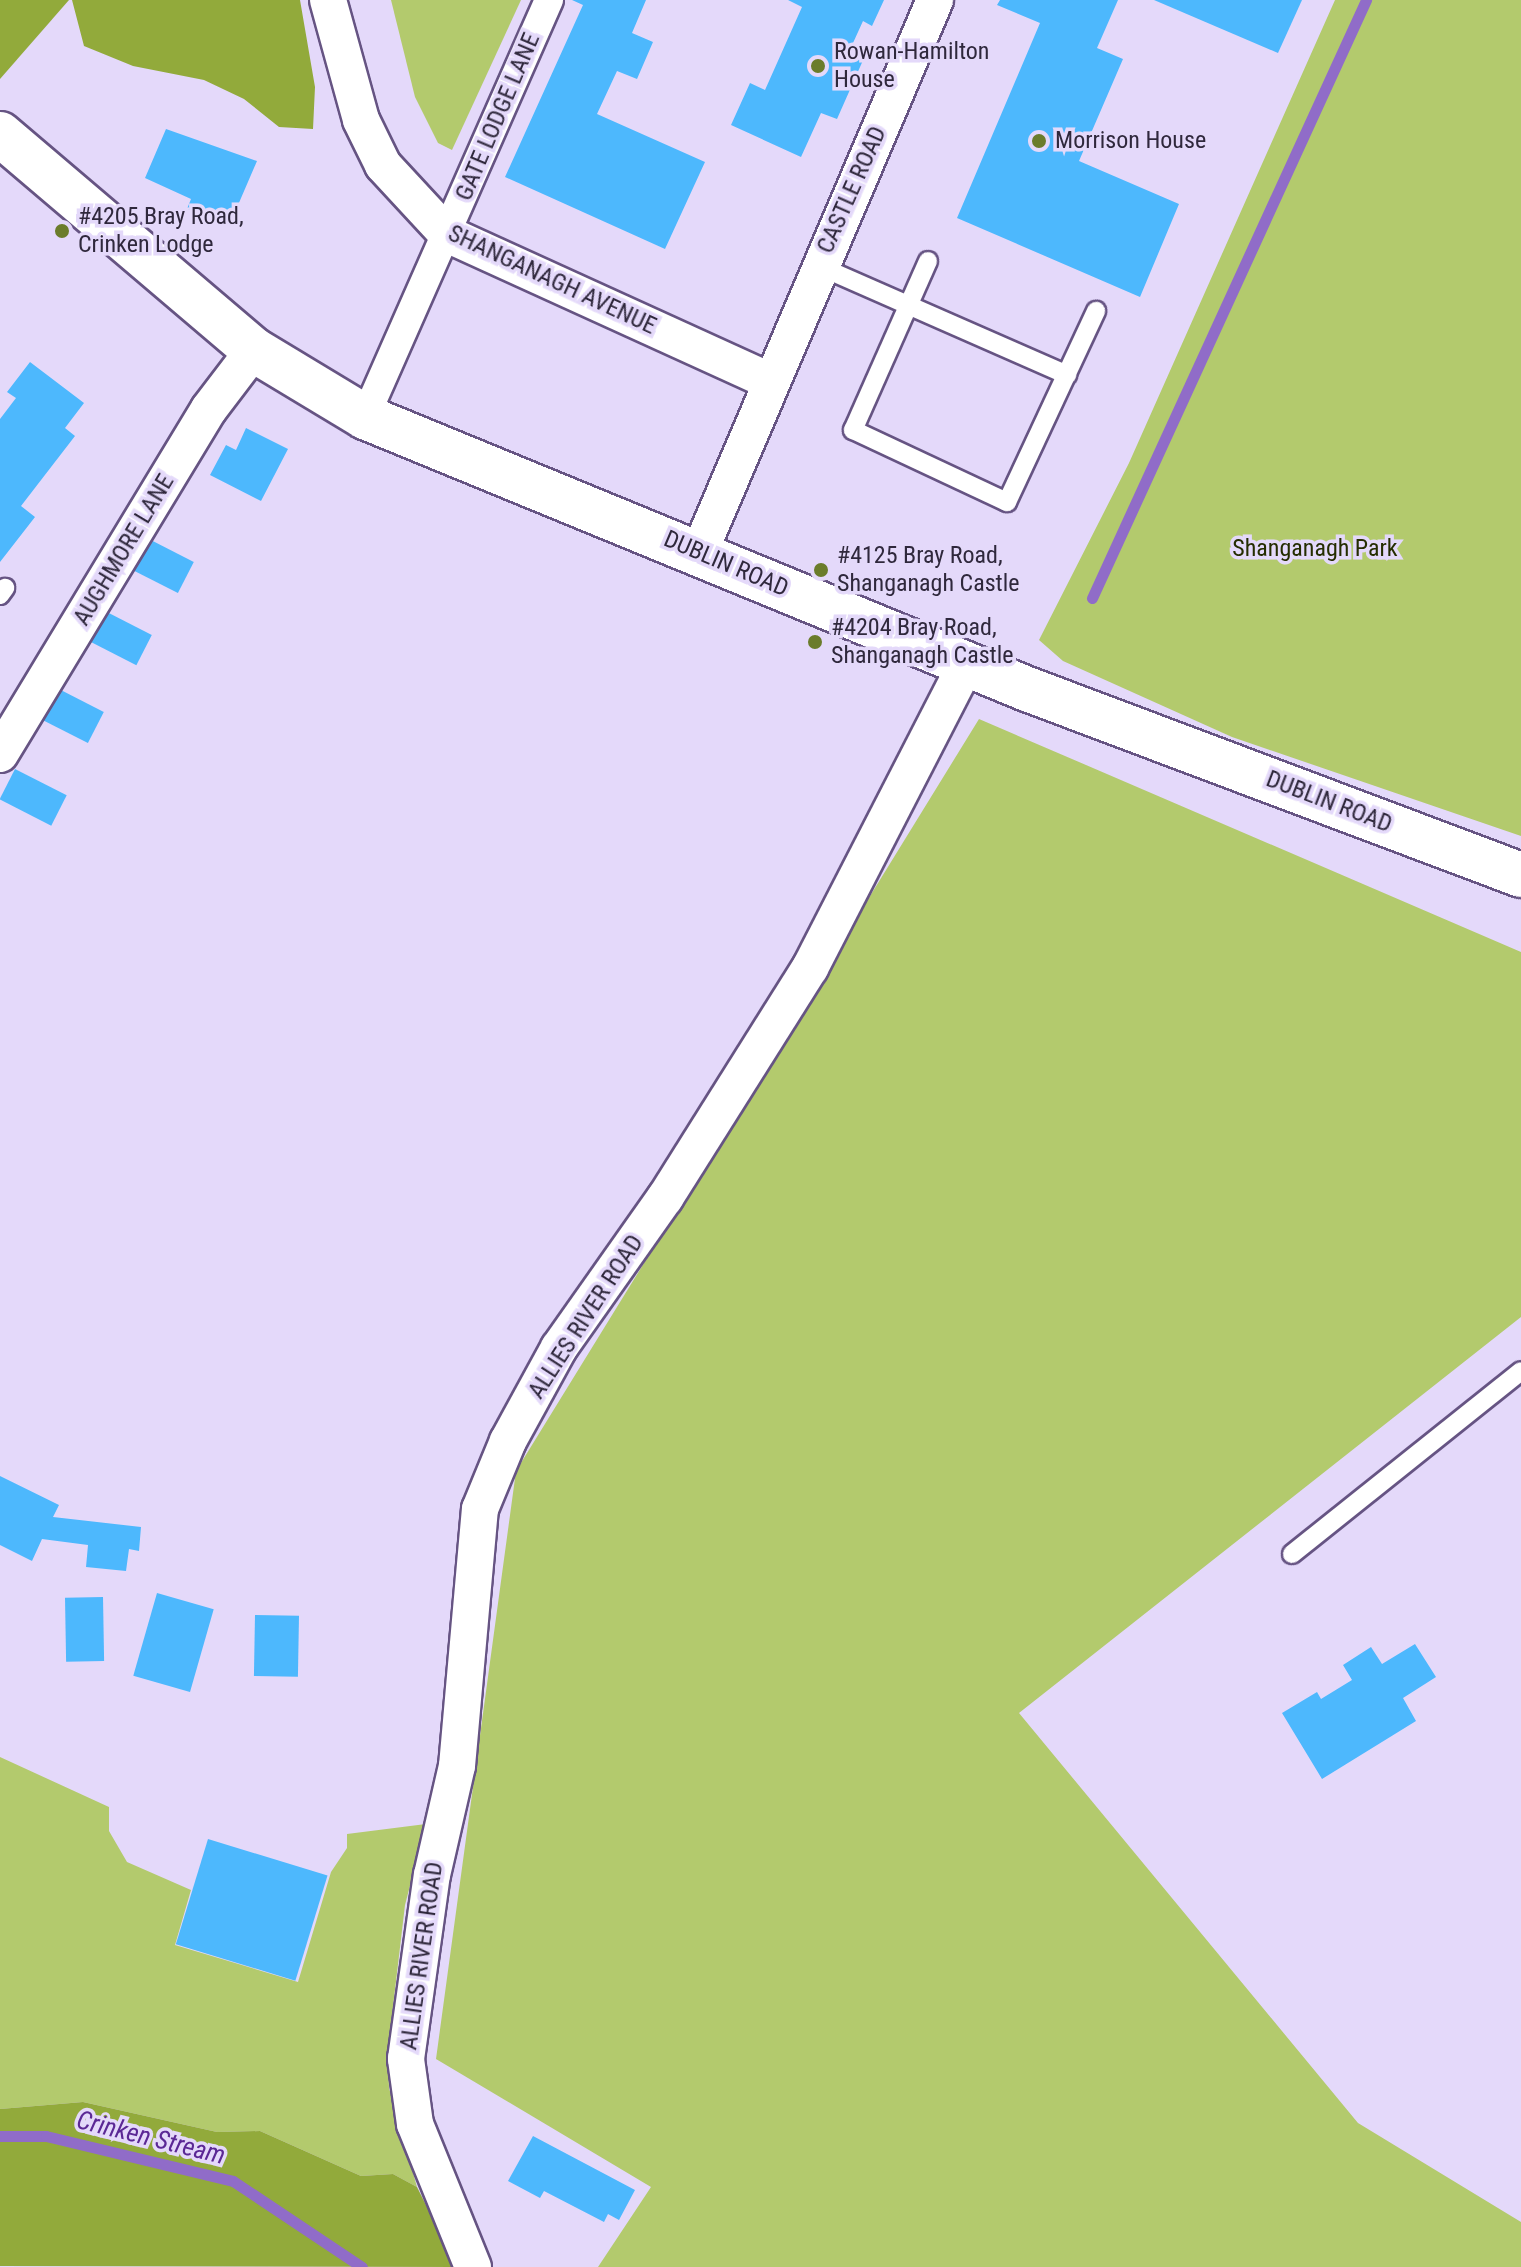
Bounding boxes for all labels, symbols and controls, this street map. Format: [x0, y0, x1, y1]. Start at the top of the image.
street label: GATE LODGE LANE [450, 29, 546, 205]
place label: Rowan-Hamilton House [834, 38, 989, 94]
marker: Rowan-Hamilton House [809, 57, 827, 75]
street label: CASTLE ROAD [811, 122, 893, 258]
place label: Morrison House [1055, 127, 1206, 155]
marker: Morrison House [1030, 132, 1048, 150]
place label: #4205 Bray Road, Crinken Lodge [78, 203, 244, 259]
street label: SHANGANAGH AVENUE [443, 219, 661, 341]
marker: #4205 Bray Road, Crinken Lodge [53, 222, 71, 240]
street label: AUGHMORE LANE [68, 469, 180, 631]
street label: DUBLIN ROAD [659, 525, 793, 603]
park label: Shanganagh Park [1232, 535, 1398, 563]
place label: #4125 Bray Road, Shanganagh Castle [837, 542, 1019, 598]
marker: #4125 Bray Road, Shanganagh Castle [812, 561, 830, 579]
place label: #4204 Bray Road, Shanganagh Castle [831, 614, 1013, 670]
marker: #4204 Bray Road, Shanganagh Castle [806, 633, 824, 651]
street label: DUBLIN ROAD [1262, 765, 1396, 839]
street label: ALLIES RIVER ROAD [522, 1230, 650, 1404]
street label: ALLIES RIVER ROAD [395, 1860, 449, 2052]
water label: Crinken Stream [74, 2104, 228, 2172]

